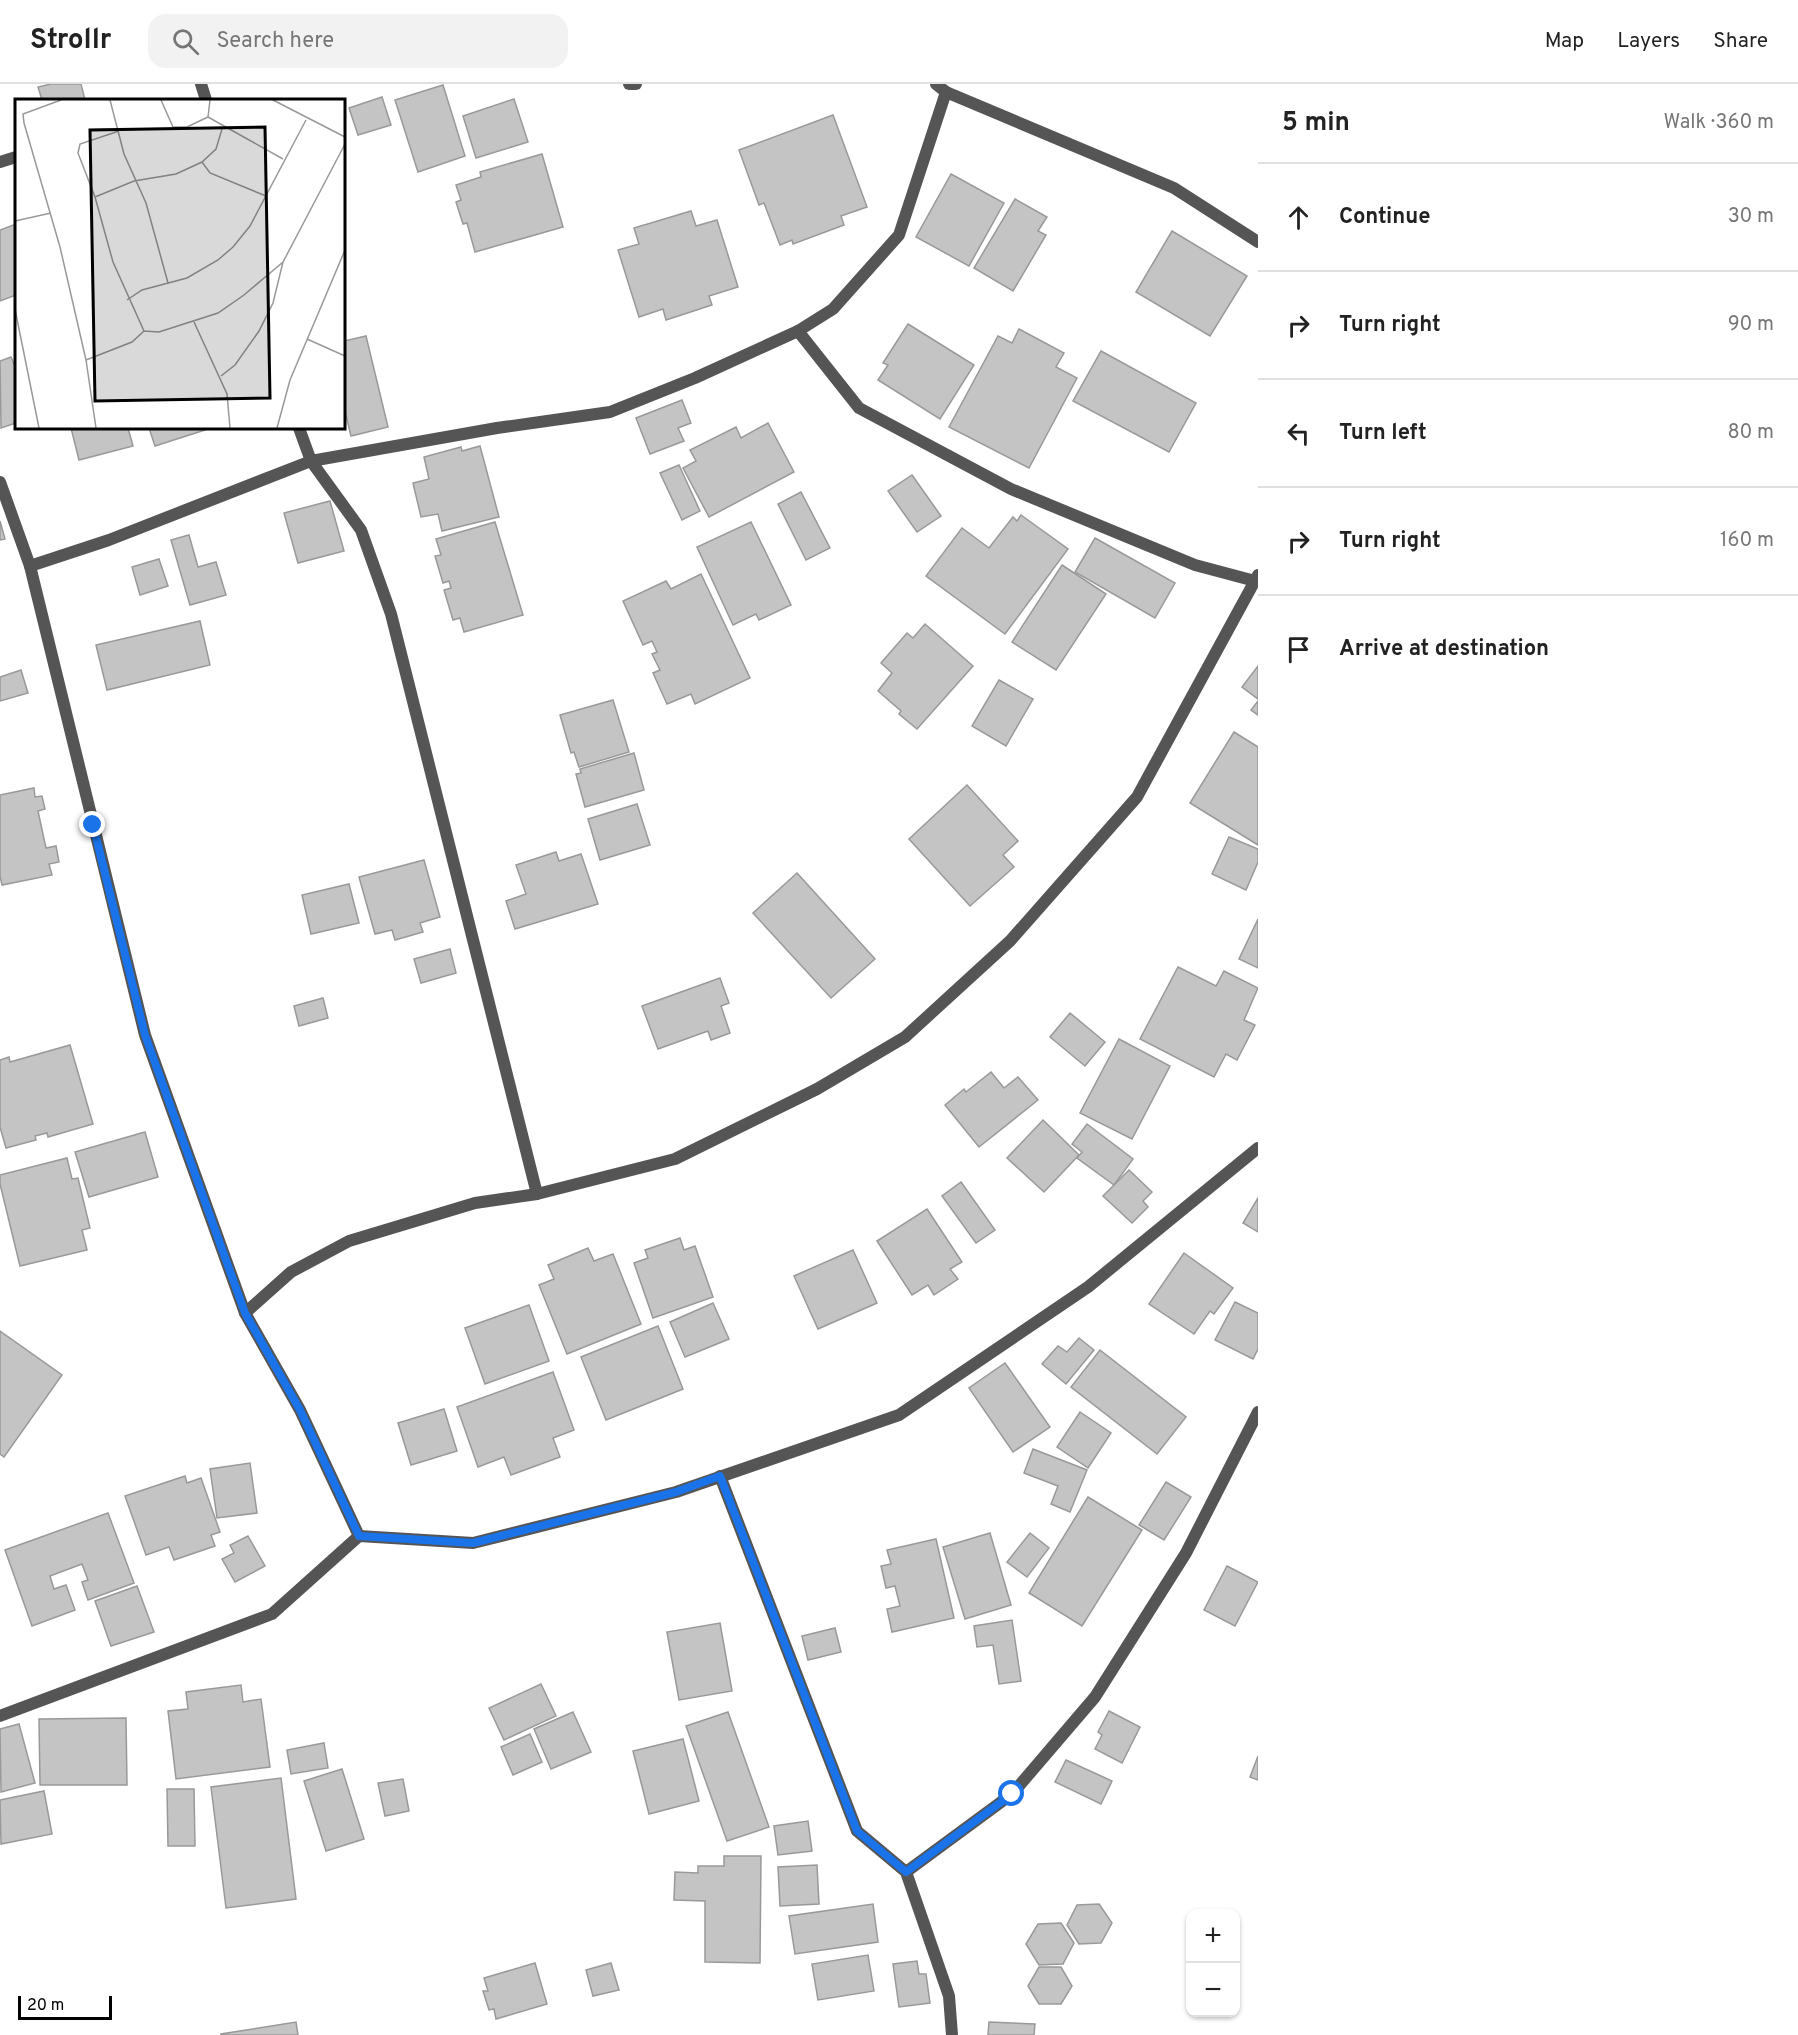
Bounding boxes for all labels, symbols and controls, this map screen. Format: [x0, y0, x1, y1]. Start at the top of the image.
search box [148, 14, 568, 68]
text: Strollr [30, 23, 112, 59]
icon: search [169, 25, 202, 58]
text: Search here [217, 28, 334, 55]
text: Map [1545, 28, 1584, 55]
text: Layers [1617, 28, 1680, 55]
text: Share [1713, 28, 1768, 55]
inset map [15, 99, 345, 429]
text: 5 min [1282, 107, 1350, 140]
text: Walk · 360 m [1663, 110, 1774, 136]
icon: ahead [1282, 201, 1315, 234]
text: Continue [1339, 204, 1430, 231]
text: 30 m [1728, 204, 1774, 230]
icon: right [1282, 309, 1315, 342]
text: Turn right [1339, 312, 1441, 339]
text: 90 m [1728, 312, 1774, 338]
icon: left [1282, 417, 1315, 450]
text: Turn left [1339, 420, 1427, 447]
text: 80 m [1728, 420, 1774, 446]
icon: right [1282, 525, 1315, 558]
text: Turn right [1339, 528, 1441, 555]
text: 160 m [1720, 528, 1774, 554]
icon: arrive [1282, 633, 1315, 666]
text: Arrive at destination [1339, 636, 1549, 663]
route end [79, 811, 105, 837]
route start [998, 1780, 1024, 1806]
map controls [1186, 1909, 1240, 2017]
button: + [1186, 1909, 1240, 1963]
button: − [1186, 1963, 1240, 2017]
scale bar [18, 1993, 112, 2020]
text: 20 m [27, 1996, 64, 2016]

